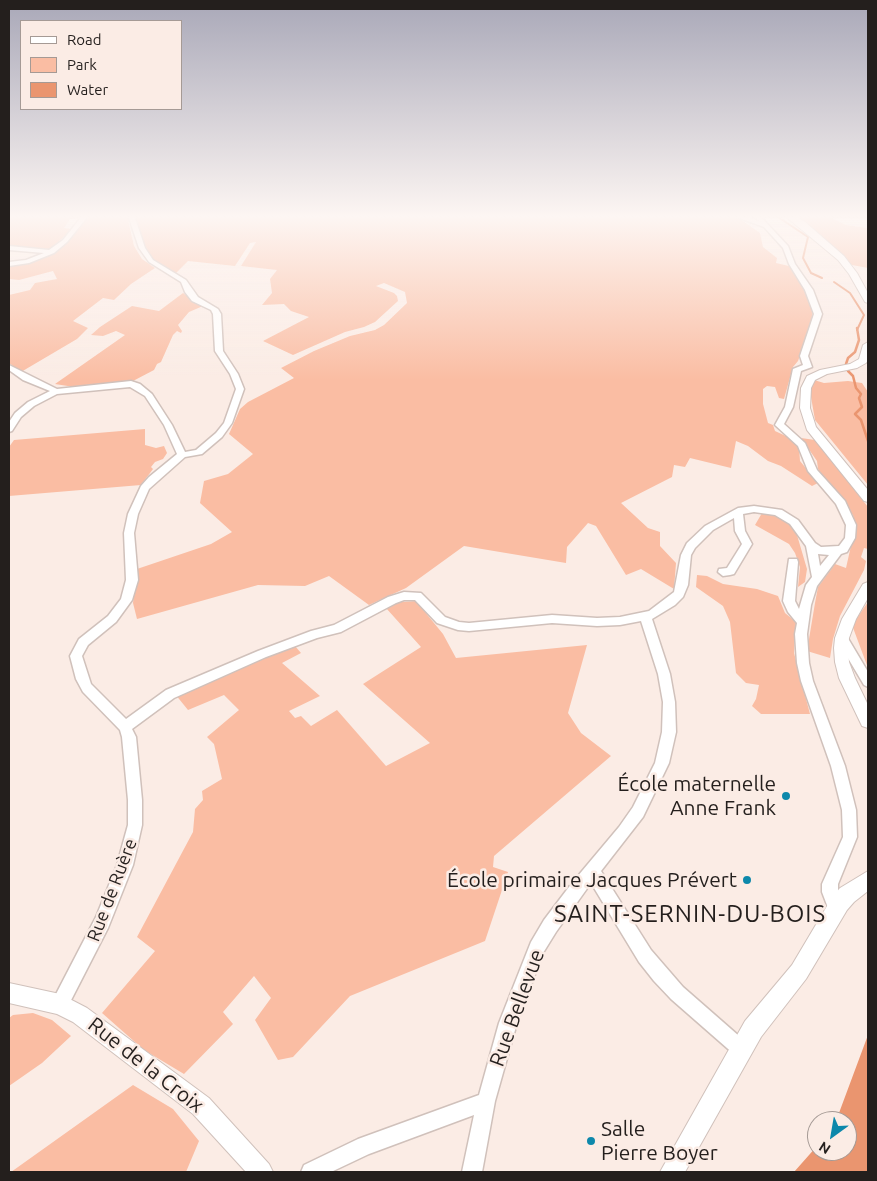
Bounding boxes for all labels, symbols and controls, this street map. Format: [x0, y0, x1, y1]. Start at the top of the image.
legend [20, 20, 182, 110]
text: Road [67, 31, 102, 48]
text: Park [67, 56, 97, 73]
text: Water [67, 81, 108, 98]
place label: École maternelle Anne Frank [617, 771, 776, 821]
marker: École maternelle Anne Frank [780, 790, 792, 802]
street label: Rue de Ruère [83, 836, 141, 944]
place label: École primaire Jacques Prévert [447, 867, 737, 893]
marker: École primaire Jacques Prévert [741, 874, 753, 886]
district label: SAINT-SERNIN-DU-BOIS [552, 900, 828, 928]
street label: Rue Bellevue [484, 946, 550, 1070]
street label: Rue de la Croix [83, 1012, 209, 1118]
north arrow [807, 1111, 857, 1161]
place label: Salle Pierre Boyer [601, 1116, 718, 1166]
marker: Salle Pierre Boyer [585, 1135, 597, 1147]
text: N [816, 1138, 833, 1157]

